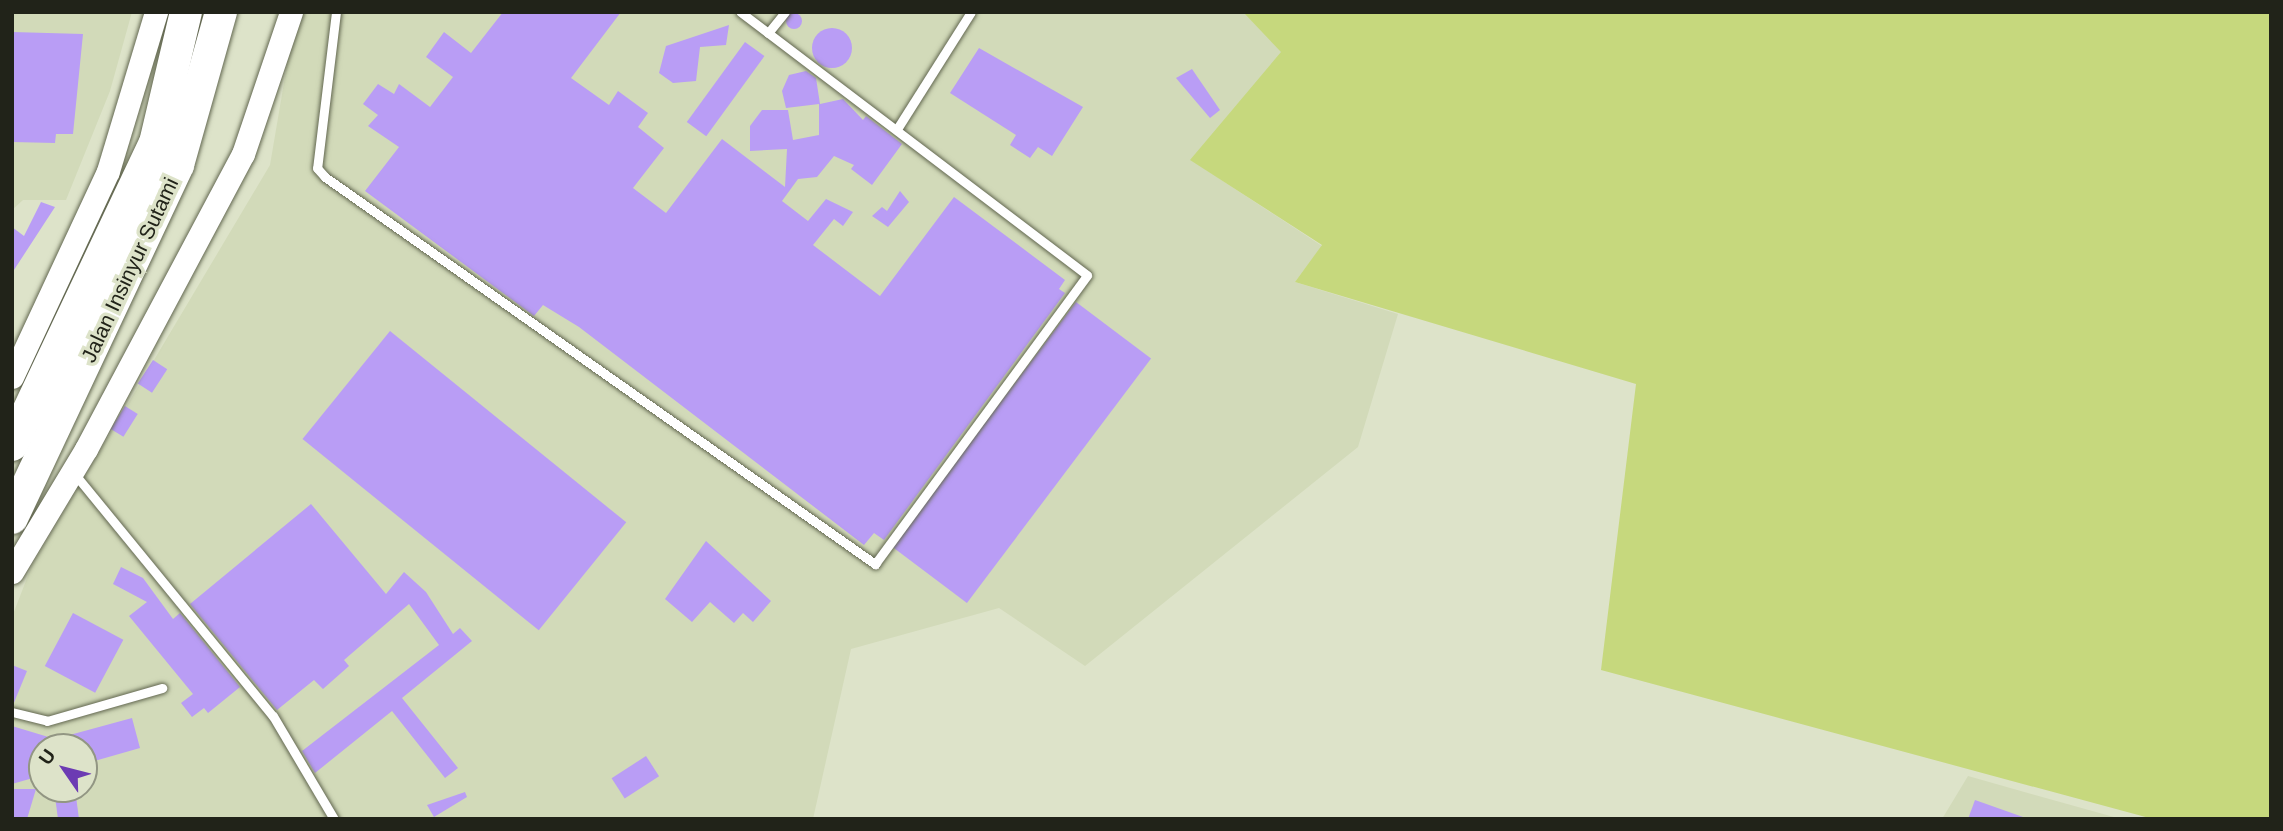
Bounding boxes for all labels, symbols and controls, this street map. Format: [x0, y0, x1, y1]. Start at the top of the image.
street label: Jalan Insinyur Sutami [76, 174, 184, 366]
north arrow [28, 733, 98, 803]
text: U [34, 745, 60, 768]

